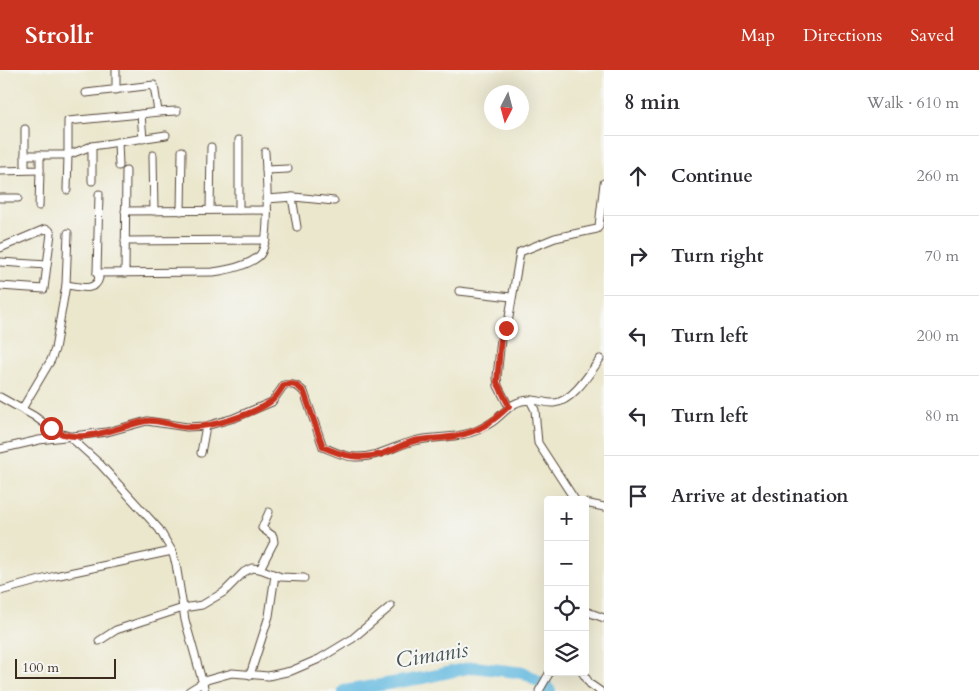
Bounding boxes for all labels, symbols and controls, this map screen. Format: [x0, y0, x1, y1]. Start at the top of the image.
text: Strollr [25, 19, 93, 52]
text: Map [741, 23, 775, 48]
text: Directions [803, 23, 882, 48]
text: Saved [910, 23, 954, 48]
north arrow [484, 85, 529, 130]
text: 8 min [624, 88, 680, 117]
text: Walk · 610 m [867, 92, 959, 114]
icon: ahead [624, 162, 652, 190]
text: Continue [671, 163, 753, 189]
text: 260 m [917, 165, 959, 187]
icon: right [624, 242, 652, 270]
text: Turn right [671, 243, 763, 269]
text: 70 m [925, 245, 959, 267]
route end [495, 317, 518, 340]
icon: left [624, 322, 652, 350]
text: Turn left [671, 323, 748, 349]
text: 200 m [917, 325, 959, 347]
icon: left [624, 402, 652, 430]
text: Turn left [671, 403, 748, 429]
text: 80 m [925, 405, 959, 427]
route start [40, 417, 63, 440]
icon: arrive [624, 482, 652, 510]
text: Arrive at destination [671, 483, 848, 509]
map controls [544, 496, 589, 676]
button: + [544, 496, 589, 541]
button: − [544, 541, 589, 586]
button: locate [544, 586, 589, 631]
button: layers [544, 631, 589, 676]
water label: Cimanis [394, 634, 471, 676]
scale bar [15, 656, 116, 679]
text: 100 m [22, 658, 59, 677]

